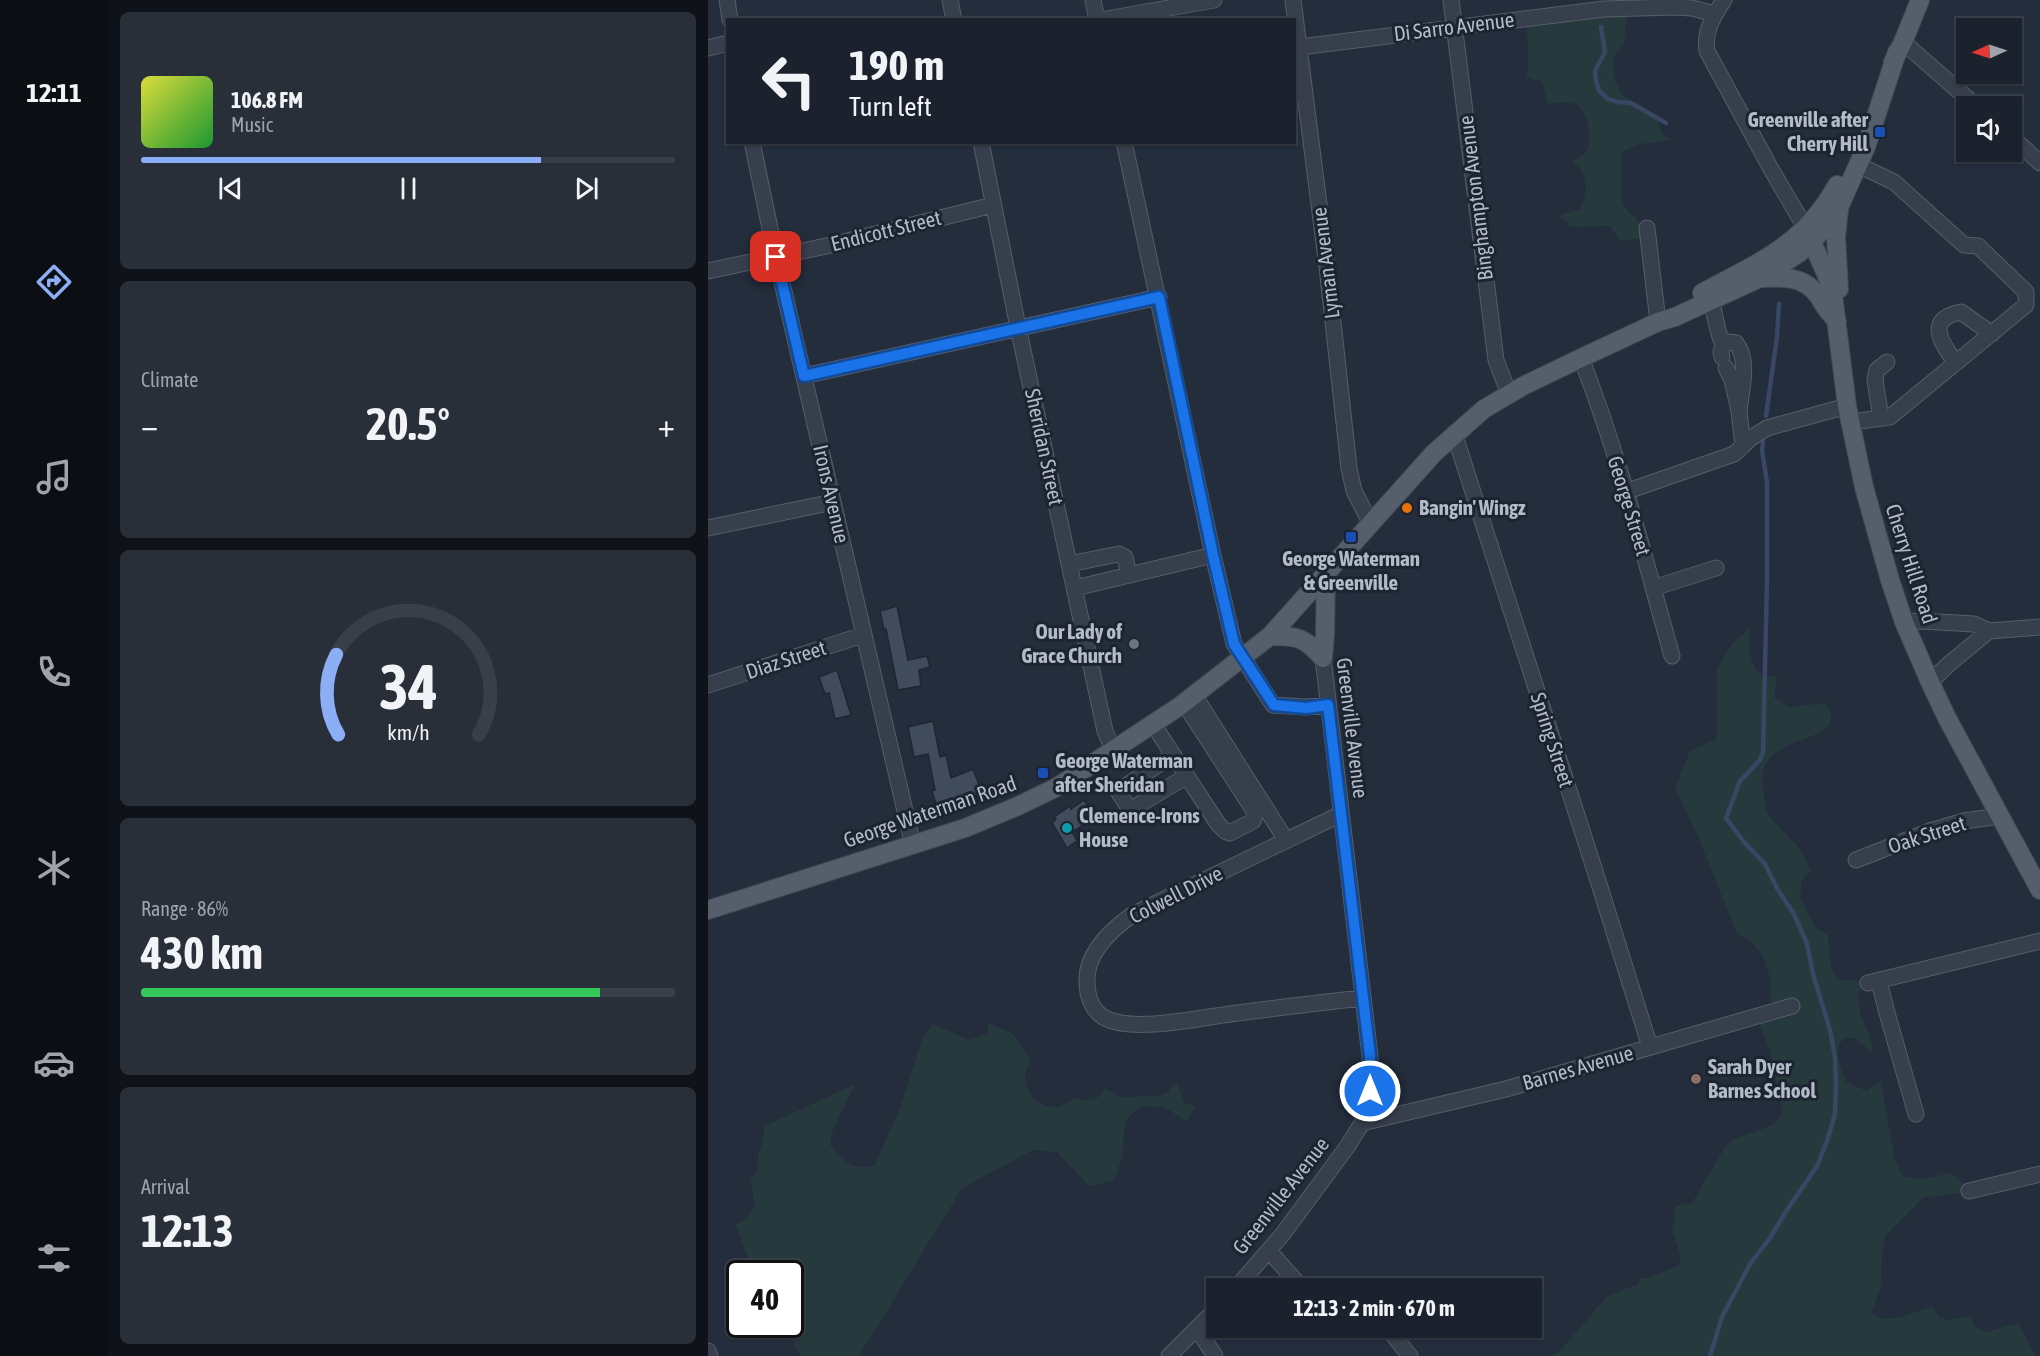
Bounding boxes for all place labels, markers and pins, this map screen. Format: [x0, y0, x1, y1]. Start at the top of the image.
place label: Greenville after Cherry Hill [1748, 107, 1869, 155]
marker: Greenville after Cherry Hill [1873, 125, 1887, 139]
pin [750, 231, 801, 282]
place label: Bangin' Wingz [1419, 495, 1526, 519]
marker: Bangin' Wingz [1400, 501, 1414, 515]
marker: George Waterman & Greenville [1344, 530, 1358, 544]
place label: George Waterman & Greenville [1282, 546, 1420, 594]
place label: Our Lady of Grace Church [1021, 619, 1122, 667]
marker: Our Lady of Grace Church [1127, 637, 1141, 651]
place label: George Waterman after Sheridan [1055, 748, 1193, 796]
marker: George Waterman after Sheridan [1036, 766, 1050, 780]
place label: Clemence-Irons House [1079, 803, 1200, 851]
marker: Clemence-Irons House [1060, 821, 1074, 835]
place label: Sarah Dyer Barnes School [1708, 1054, 1816, 1102]
marker: Sarah Dyer Barnes School [1689, 1072, 1703, 1086]

